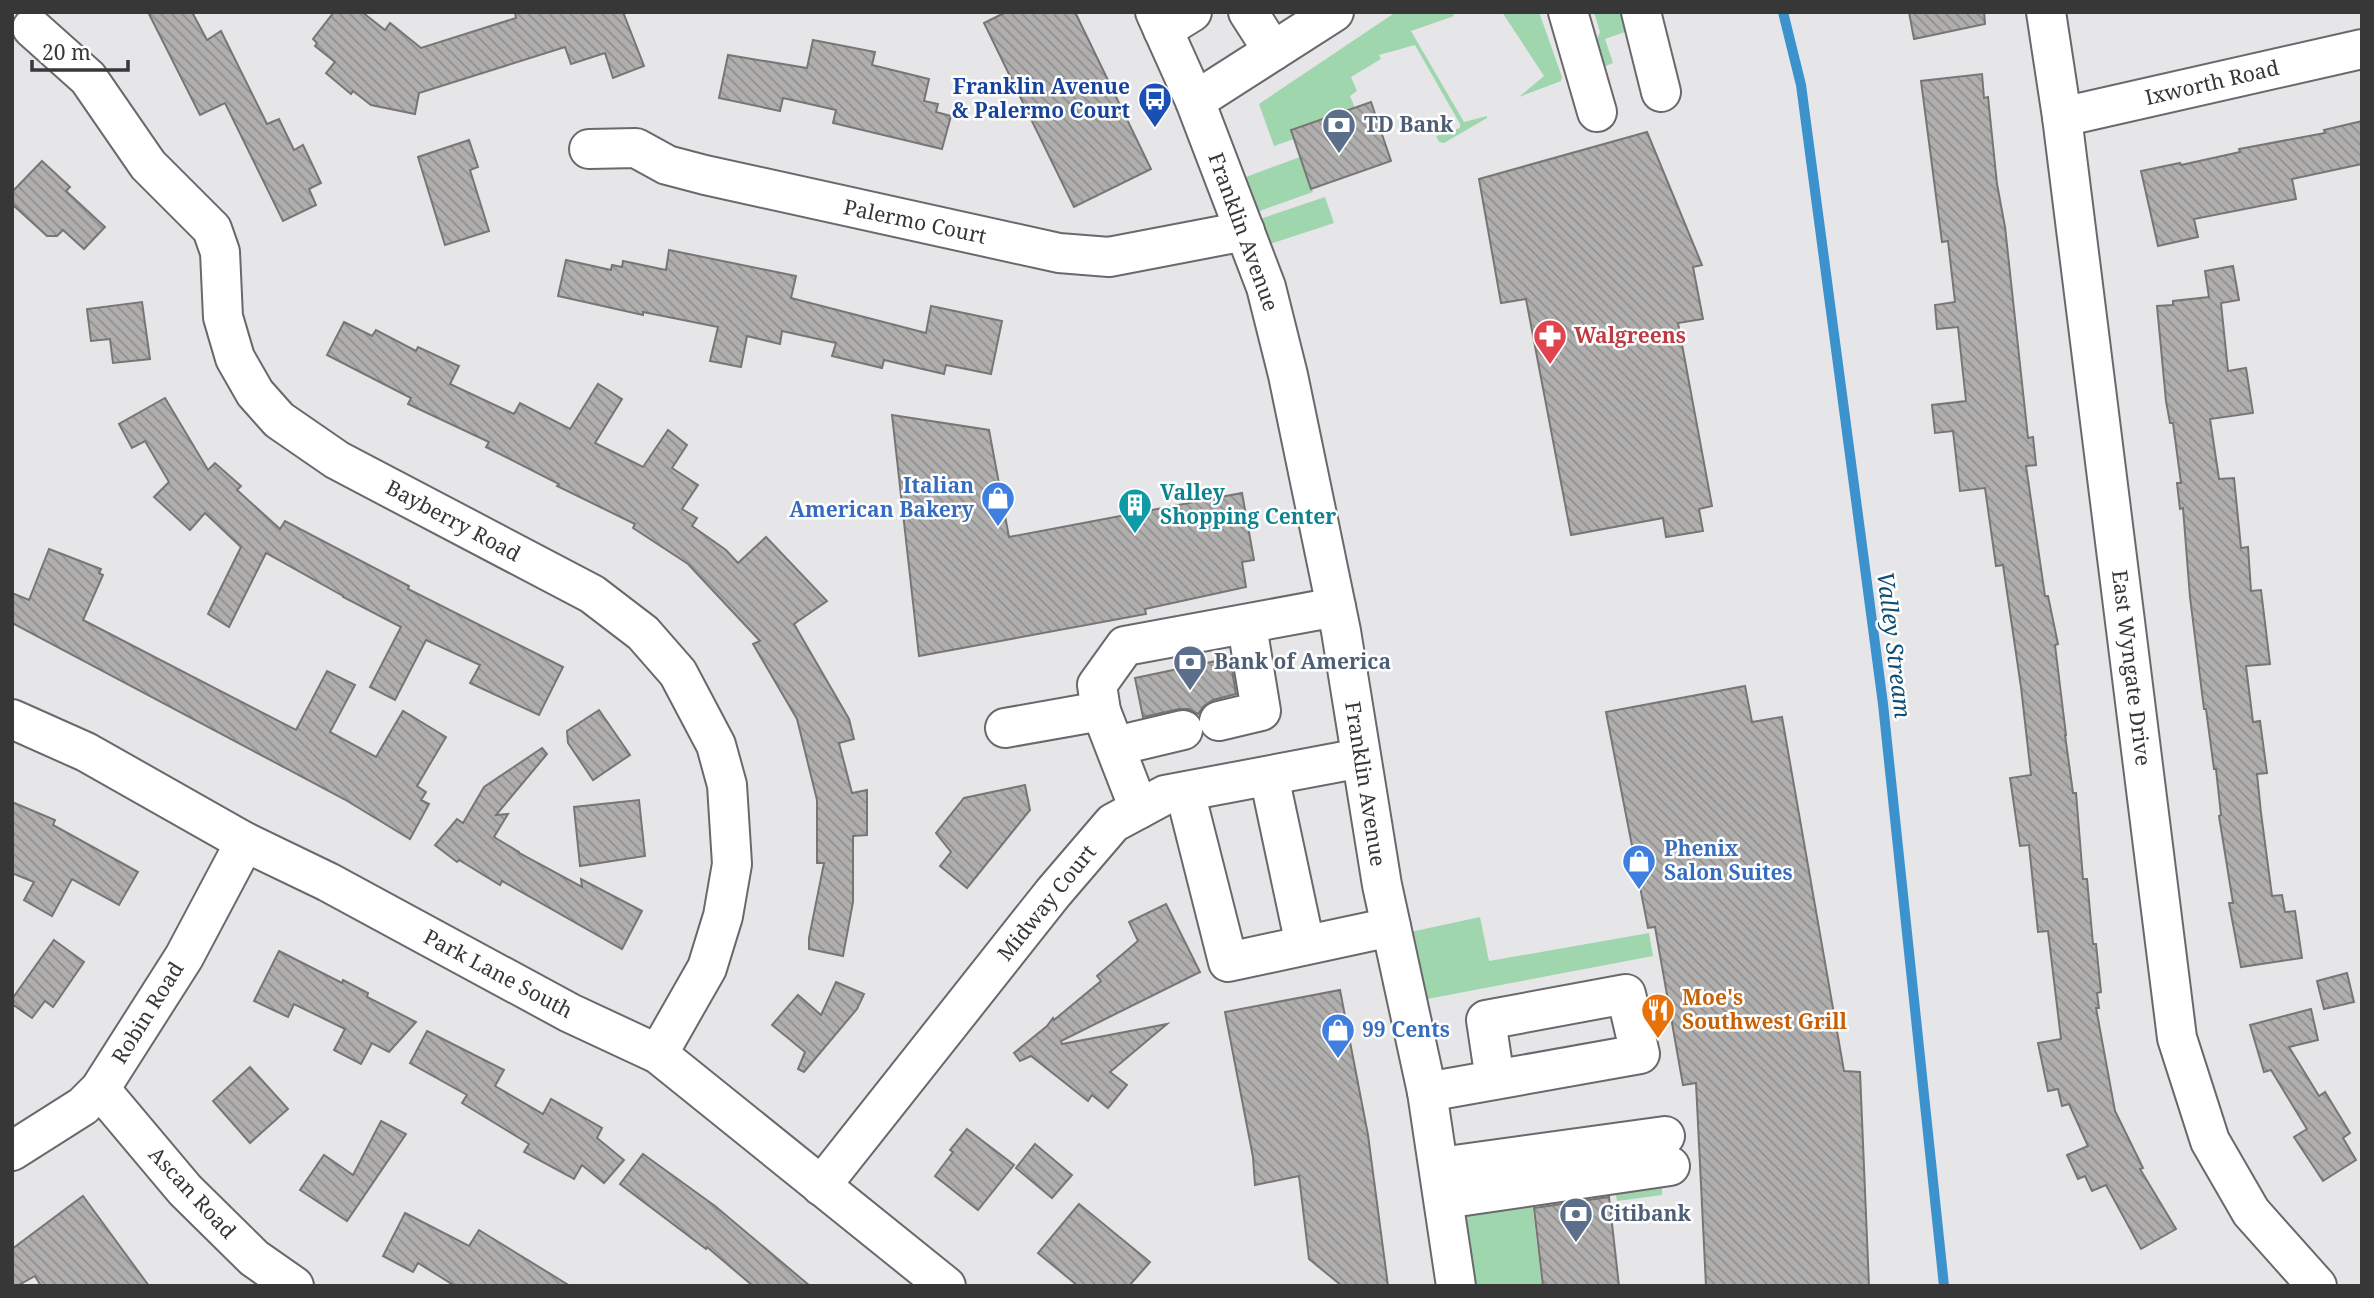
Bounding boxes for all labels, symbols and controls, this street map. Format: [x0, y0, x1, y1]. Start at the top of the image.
scale bar [32, 28, 128, 72]
text: 20 m [42, 38, 91, 66]
street label: Ixworth Road [2142, 53, 2282, 111]
place label: Franklin Avenue & Palermo Court [952, 72, 1130, 124]
bus stop icon: Franklin Avenue & Palermo Court [1136, 80, 1174, 129]
bank icon: TD Bank [1320, 106, 1358, 155]
place label: TD Bank [1364, 110, 1454, 138]
street label: Franklin Avenue [1202, 148, 1286, 315]
street label: Palermo Court [841, 192, 989, 250]
pharmacy icon: Walgreens [1531, 317, 1569, 366]
place label: Walgreens [1574, 321, 1686, 349]
place label: Italian American Bakery [789, 471, 975, 523]
street label: Bayberry Road [381, 473, 526, 567]
place label: Valley Shopping Center [1160, 478, 1336, 530]
shop icon: Italian American Bakery [979, 479, 1017, 528]
building icon: Valley Shopping Center [1116, 486, 1154, 535]
street label: East Wyngate Drive [2106, 568, 2158, 767]
water label: Valley Stream [1870, 570, 1920, 720]
bank icon: Bank of America [1171, 643, 1209, 692]
place label: Bank of America [1214, 647, 1391, 675]
street label: Franklin Avenue [1339, 699, 1393, 868]
place label: Phenix Salon Suites [1664, 834, 1793, 886]
street label: Midway Court [991, 838, 1102, 966]
shop icon: Phenix Salon Suites [1620, 842, 1658, 891]
street label: Park Lane South [419, 922, 578, 1024]
street label: Robin Road [105, 956, 190, 1069]
place label: Moe's Southwest Grill [1682, 983, 1848, 1035]
restaurant icon: Moe's Southwest Grill [1639, 991, 1677, 1040]
shop icon: 99 Cents [1319, 1011, 1357, 1060]
place label: 99 Cents [1362, 1015, 1450, 1043]
street label: Ascan Road [143, 1140, 243, 1244]
bank icon: Citibank [1557, 1195, 1595, 1244]
place label: Citibank [1600, 1199, 1692, 1227]

